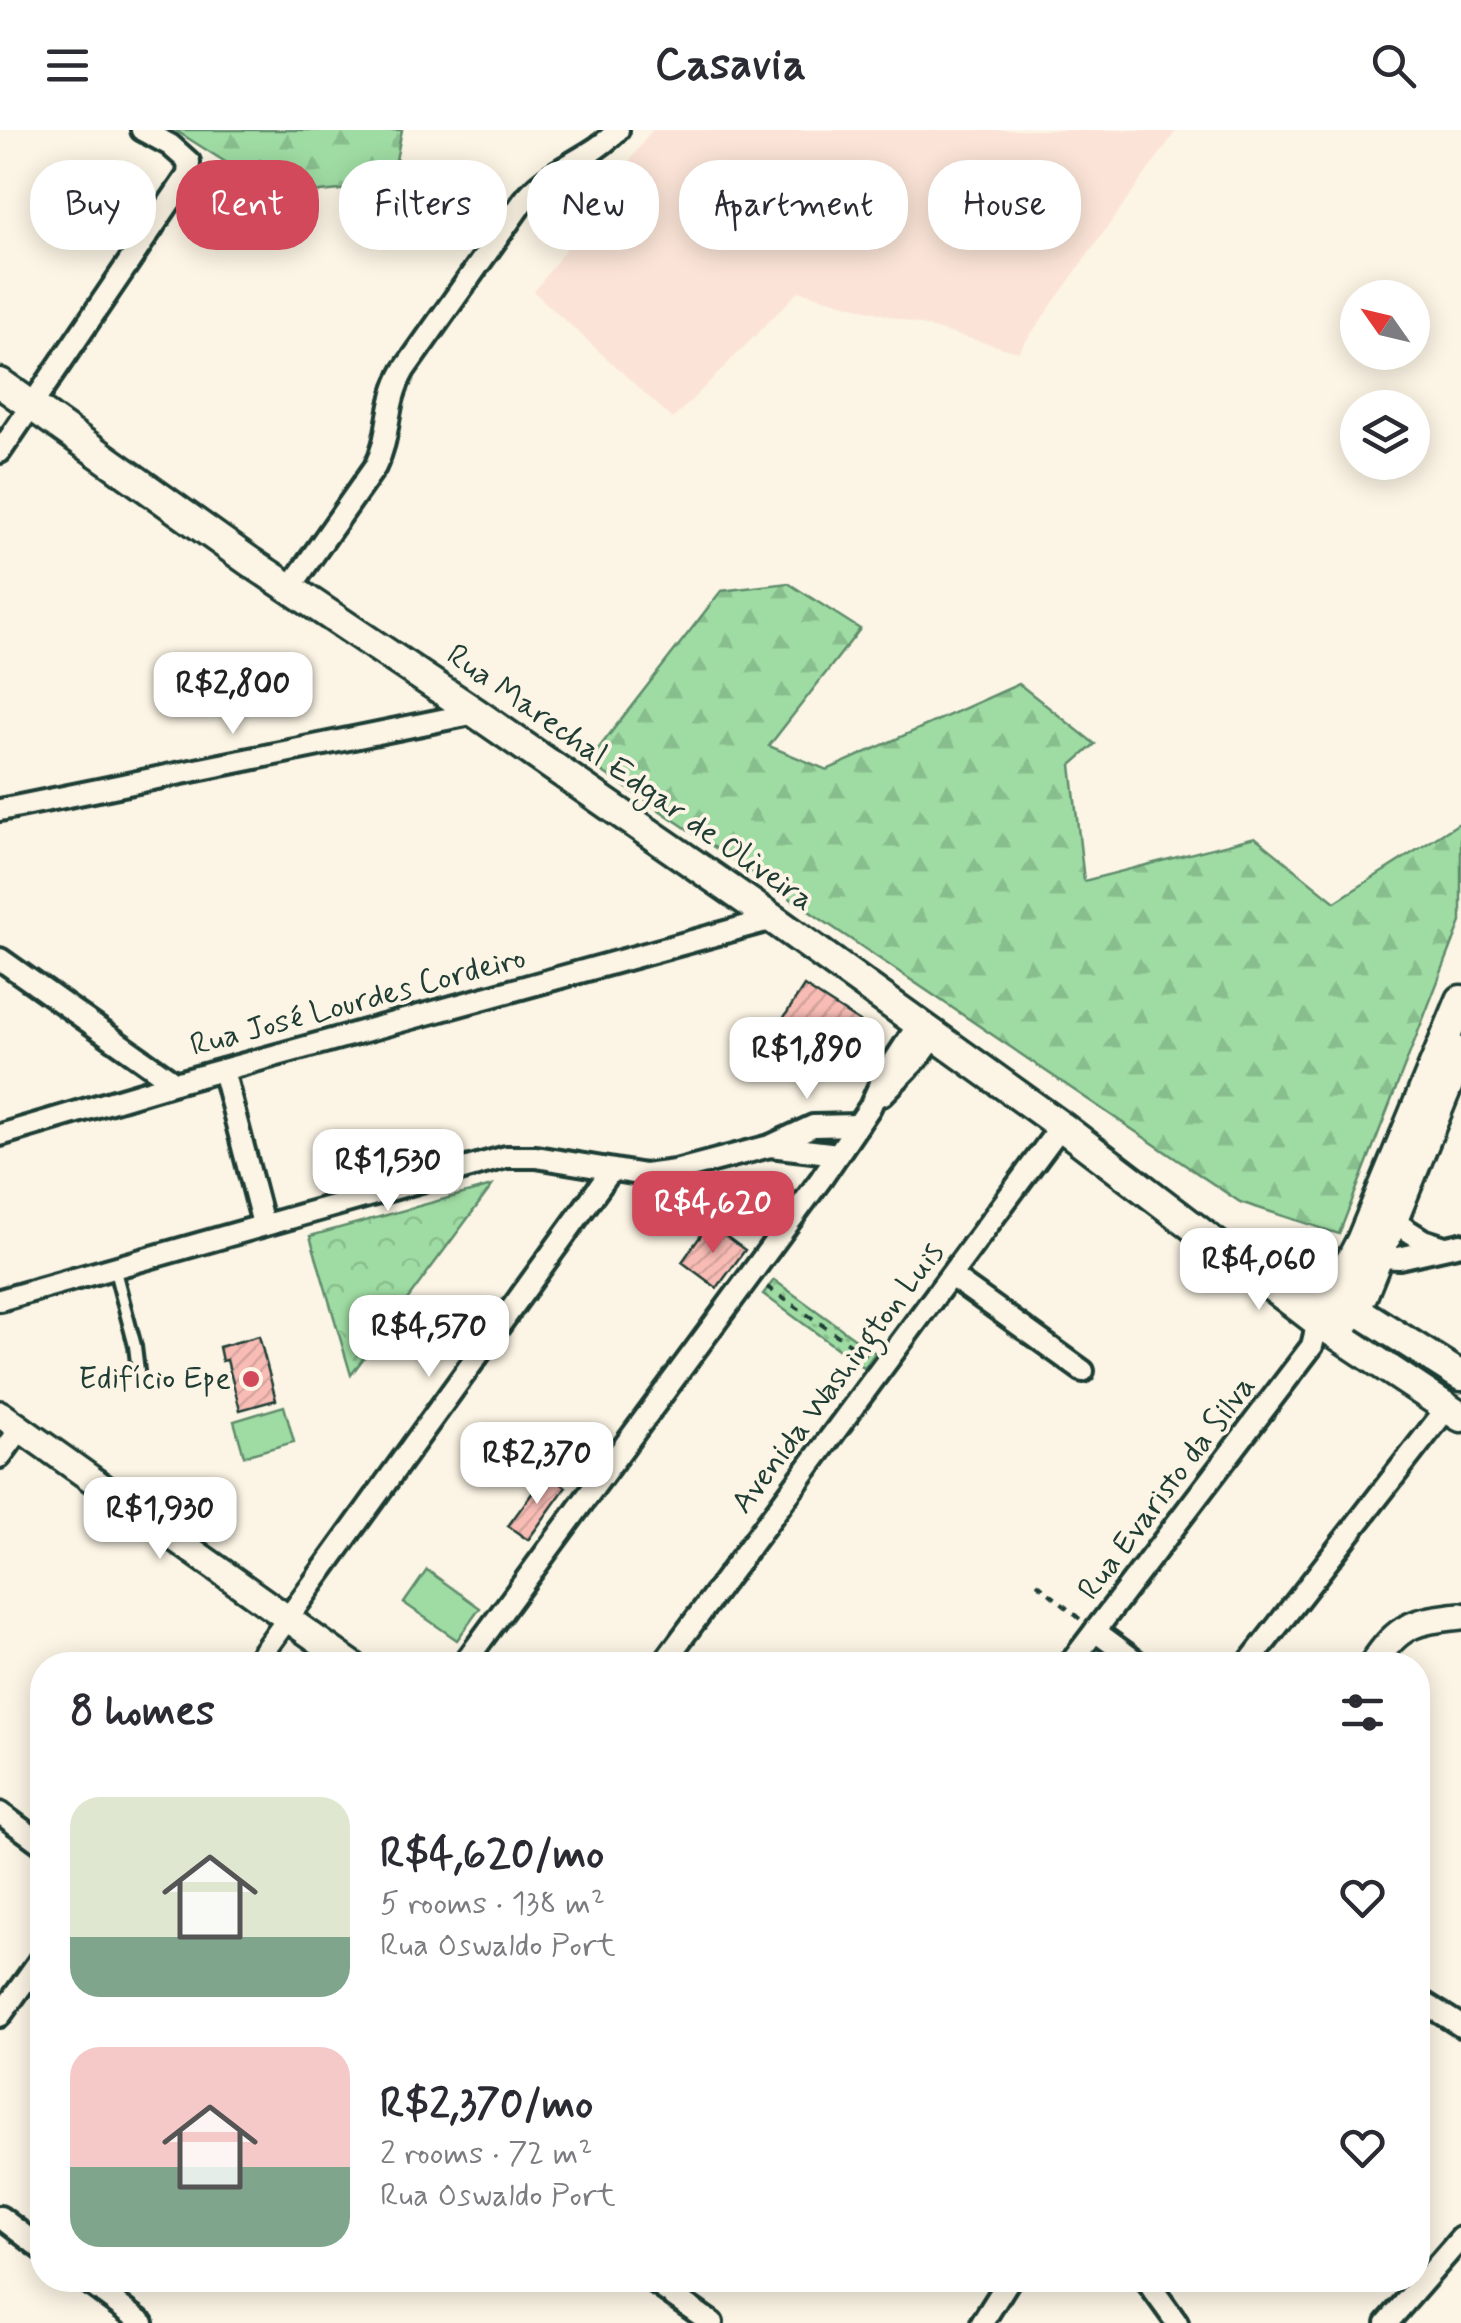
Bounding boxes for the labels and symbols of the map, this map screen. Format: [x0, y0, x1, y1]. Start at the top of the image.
north arrow [1340, 280, 1430, 370]
street label: Rua Marechal Edgar de Oliveira [437, 635, 822, 923]
pin: R$2,800 [141, 652, 325, 737]
street label: Rua José Lourdes Cordeiro [186, 937, 530, 1067]
pin: R$1,890 [715, 1017, 899, 1102]
pin: R$1,530 [296, 1129, 480, 1214]
pin: R$4,620 [621, 1171, 805, 1256]
pin: R$4,060 [1167, 1228, 1351, 1313]
street label: Avenida Washington Luis [722, 1233, 957, 1524]
pin: R$4,570 [337, 1295, 521, 1380]
place label: Edifício Epe [78, 1358, 231, 1400]
street label: Rua Evaristo da Silva [1069, 1367, 1265, 1609]
marker: Edifício Epe [240, 1368, 262, 1390]
pin: R$2,370 [445, 1422, 629, 1507]
pin: R$1,930 [68, 1477, 252, 1562]

